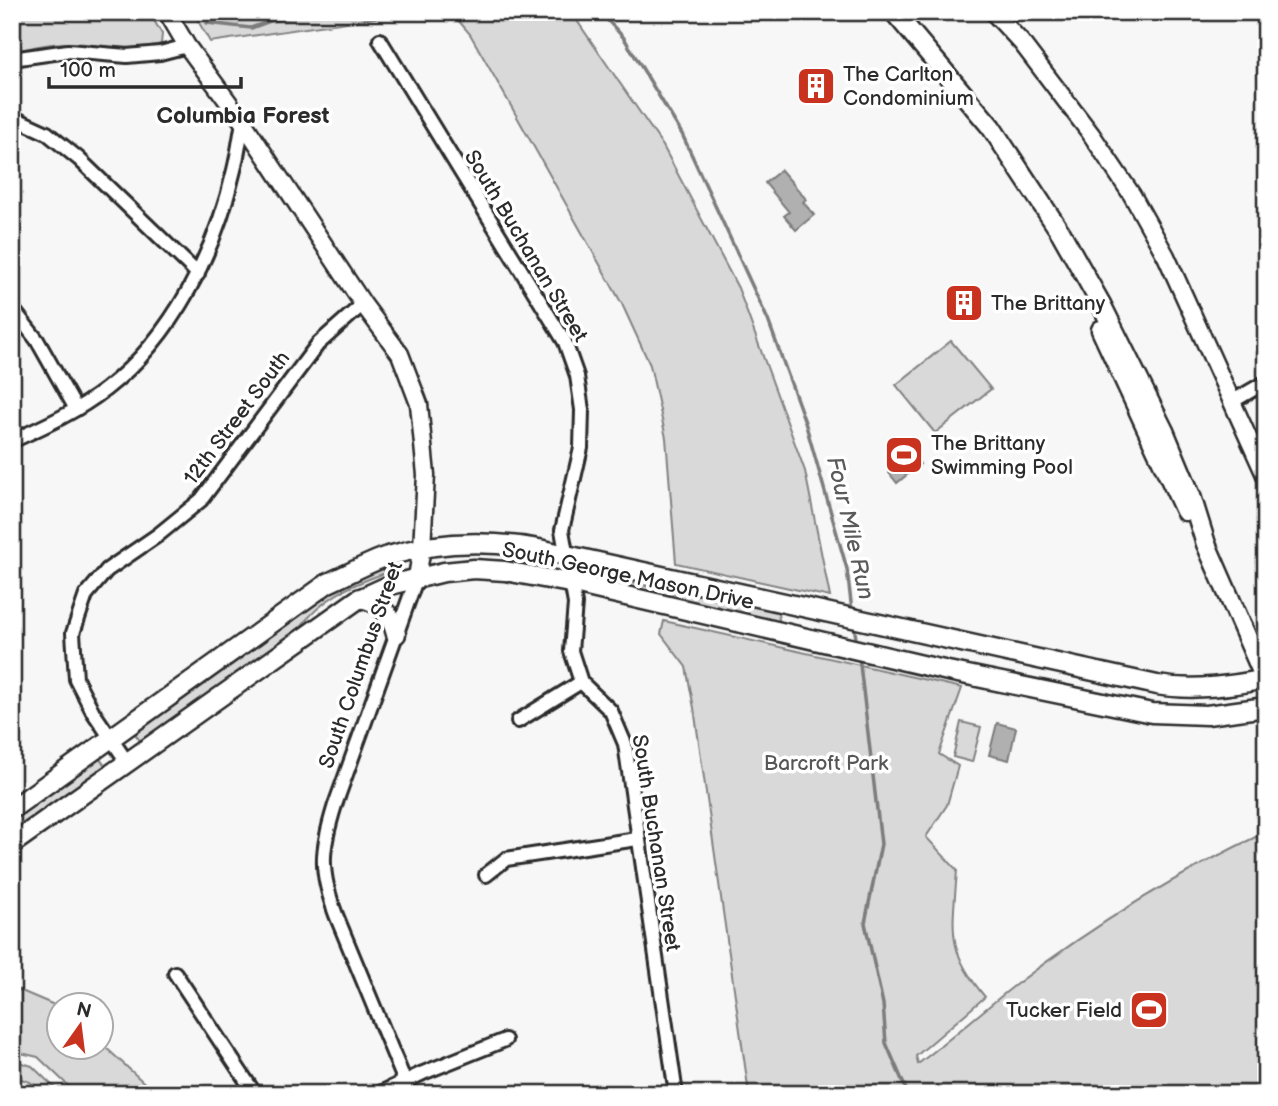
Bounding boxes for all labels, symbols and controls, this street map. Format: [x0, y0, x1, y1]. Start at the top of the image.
scale bar [49, 46, 242, 90]
text: 100 m [60, 58, 116, 83]
place label: The Carlton Condominium [843, 62, 974, 111]
building icon: The Carlton Condominium [795, 65, 837, 107]
district label: Columbia Forest [157, 102, 330, 130]
street label: South Buchanan Street [459, 146, 593, 347]
building icon: The Brittany [943, 282, 985, 324]
place label: The Brittany [991, 291, 1106, 316]
street label: 12th Street South [179, 346, 295, 490]
place label: The Brittany Swimming Pool [931, 431, 1073, 480]
sports icon: The Brittany Swimming Pool [883, 434, 925, 476]
water label: Four Mile Run [820, 454, 880, 602]
street label: South George Mason Drive [500, 537, 756, 615]
street label: South Columbus Street [314, 558, 408, 772]
street label: South Buchanan Street [627, 733, 686, 954]
park label: Barcroft Park [764, 751, 889, 776]
sports icon: Tucker Field [1128, 989, 1170, 1031]
north arrow [46, 990, 116, 1060]
text: N [74, 998, 93, 1024]
place label: Tucker Field [1006, 998, 1122, 1023]

